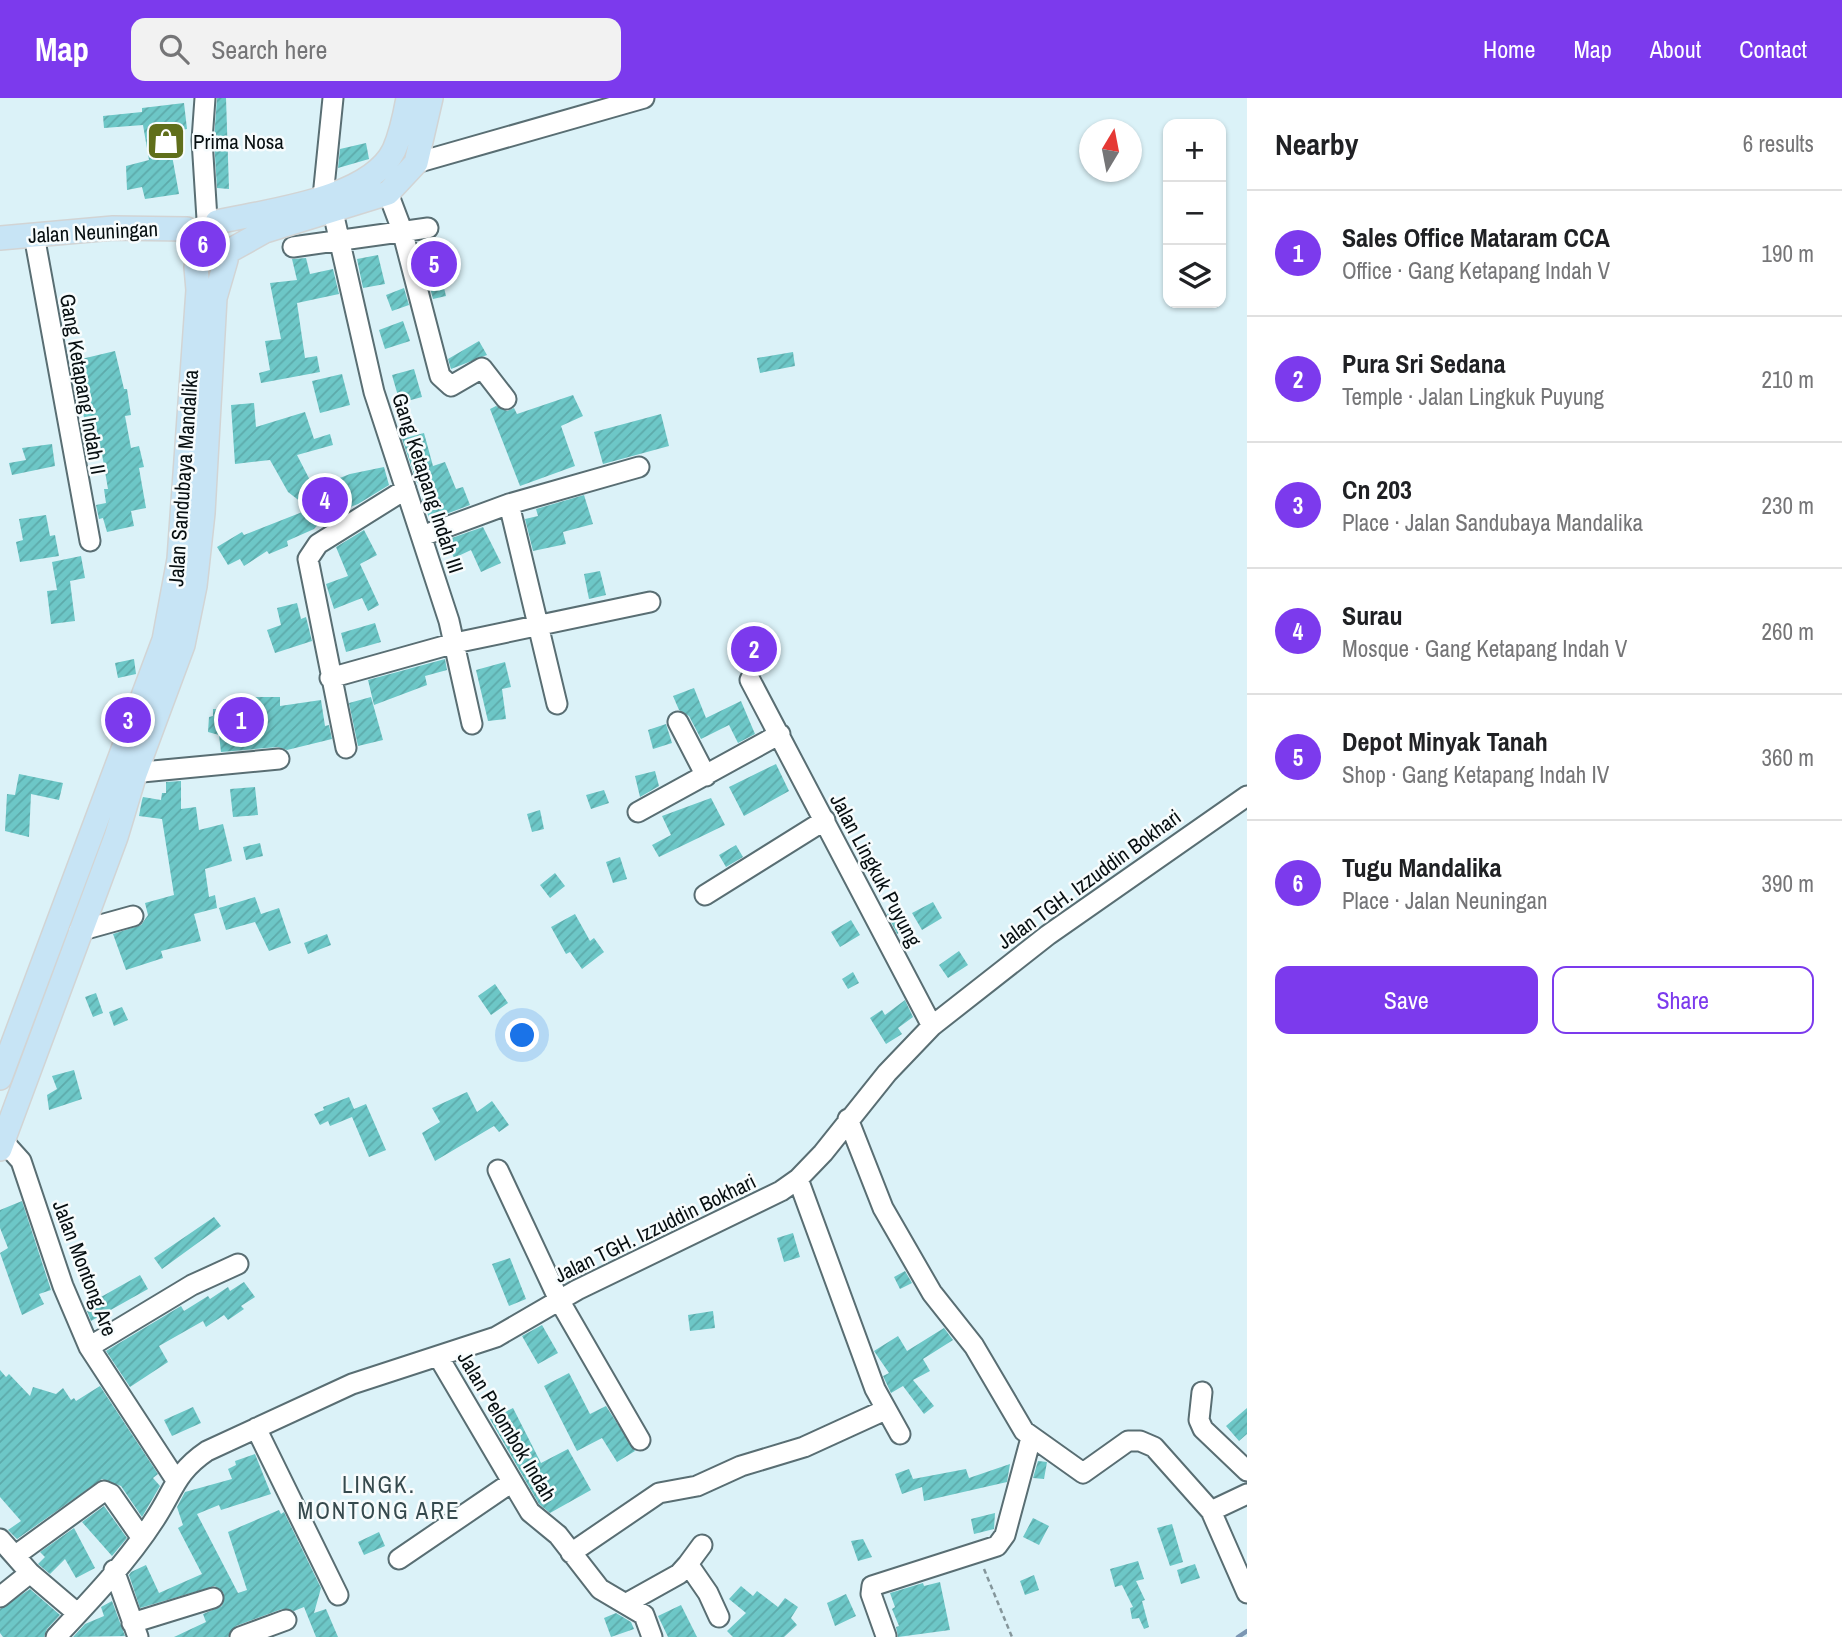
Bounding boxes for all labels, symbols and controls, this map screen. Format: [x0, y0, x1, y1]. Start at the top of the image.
search box [131, 18, 621, 81]
text: Map [35, 27, 89, 71]
icon: search [155, 30, 193, 68]
text: Search here [211, 32, 327, 67]
text: Home [1483, 33, 1535, 65]
text: Map [1573, 33, 1612, 65]
text: About [1650, 33, 1701, 65]
text: Contact [1739, 33, 1807, 65]
north arrow [1079, 119, 1142, 182]
map controls [1163, 119, 1226, 308]
button: + [1163, 119, 1226, 182]
shop icon: Prima Nosa [145, 120, 187, 162]
text: Nearby [1275, 124, 1358, 164]
place label: Prima Nosa [193, 127, 284, 156]
text: 6 results [1743, 128, 1814, 159]
button: − [1163, 182, 1226, 245]
street label: Jalan Neuningan [27, 214, 159, 250]
pin: 6 [180, 218, 226, 270]
text: Sales Office Mataram CCA [1342, 220, 1610, 255]
pin: 5 [411, 238, 457, 290]
text: 1 [1293, 238, 1303, 269]
text: 190 m [1762, 238, 1814, 269]
button: layers [1163, 245, 1226, 308]
text: Office · Gang Ketapang Indah V [1342, 255, 1610, 286]
street label: Gang Ketapang Indah II [53, 291, 113, 477]
text: Pura Sri Sedana [1342, 346, 1506, 381]
text: 2 [1293, 364, 1303, 395]
text: 210 m [1762, 364, 1814, 395]
street label: Jalan Sandubaya Mandalika [161, 368, 205, 587]
text: Temple · Jalan Lingkuk Puyung [1342, 381, 1604, 412]
street label: Gang Ketapang Indah III [385, 389, 471, 577]
text: Cn 203 [1342, 472, 1412, 507]
pin: 4 [302, 474, 348, 526]
text: 3 [1293, 490, 1303, 521]
text: 230 m [1762, 490, 1814, 521]
text: Place · Jalan Sandubaya Mandalika [1342, 507, 1643, 538]
text: Surau [1342, 598, 1402, 633]
text: 4 [1293, 616, 1303, 647]
text: 260 m [1762, 616, 1814, 647]
pin: 2 [731, 623, 777, 675]
text: Mosque · Gang Ketapang Indah V [1342, 633, 1627, 664]
pin: 3 [105, 694, 151, 746]
pin: 1 [218, 694, 264, 746]
text: Depot Minyak Tanah [1342, 724, 1548, 759]
text: 5 [1293, 742, 1303, 773]
text: 360 m [1762, 742, 1814, 773]
text: Shop · Gang Ketapang Indah IV [1342, 759, 1609, 790]
street label: Jalan Lingkuk Puyung [823, 788, 929, 952]
street label: Jalan TGH. Izzuddin Bokhari [991, 802, 1187, 956]
text: Tugu Mandalika [1342, 850, 1502, 885]
text: 6 [1293, 868, 1303, 899]
text: 390 m [1762, 868, 1814, 899]
text: Place · Jalan Neuningan [1342, 885, 1548, 916]
button: Save [1275, 966, 1538, 1034]
button: Share [1552, 966, 1814, 1034]
your location [505, 1018, 539, 1052]
street label: Jalan TGH. Izzuddin Bokhari [549, 1167, 761, 1289]
street label: Jalan Montong Are [46, 1196, 124, 1340]
street label: Jalan Pelombok Indah [451, 1345, 563, 1507]
district label: LINGK. MONTONG ARE [297, 1469, 461, 1526]

